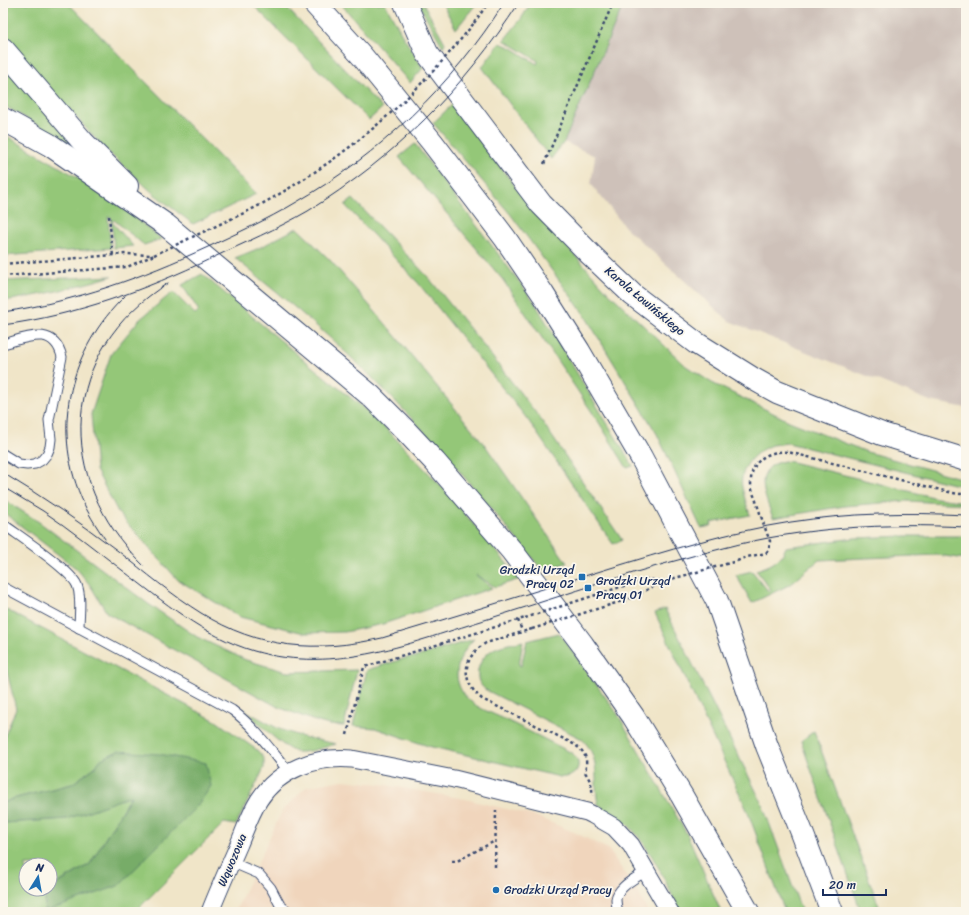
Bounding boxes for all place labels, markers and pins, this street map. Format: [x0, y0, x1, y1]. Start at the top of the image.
place label: Grodzki Urząd Pracy 02 [500, 559, 576, 595]
place label: Grodzki Urząd Pracy 01 [596, 570, 672, 606]
marker: Grodzki Urząd Pracy 02 [577, 572, 587, 582]
marker: Grodzki Urząd Pracy 01 [583, 583, 593, 593]
place label: Grodzki Urząd Pracy [504, 879, 613, 901]
marker: Grodzki Urząd Pracy [491, 885, 501, 895]

